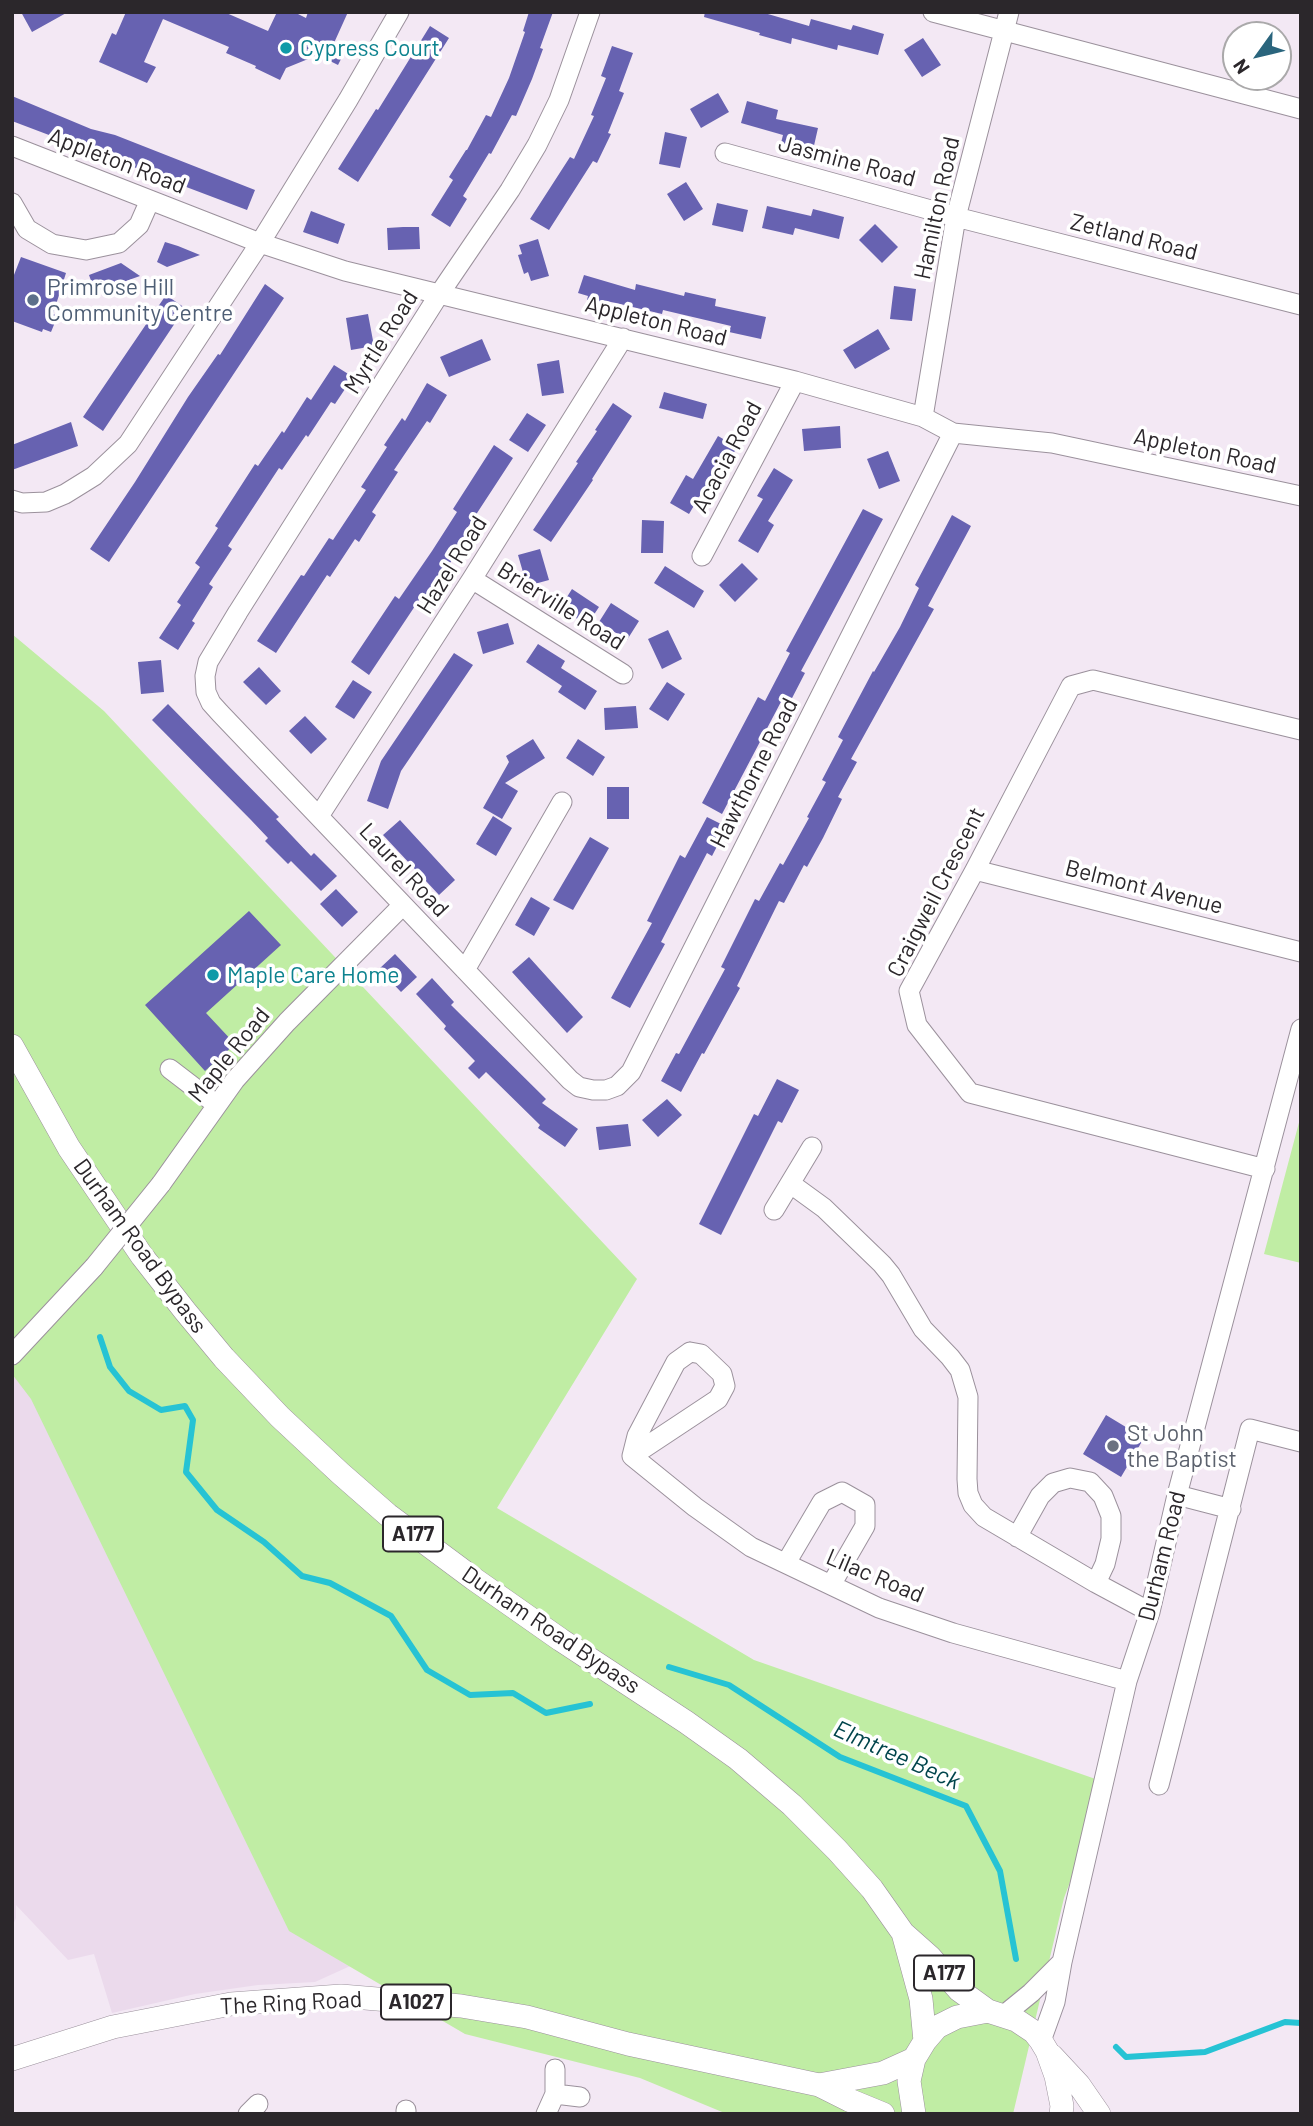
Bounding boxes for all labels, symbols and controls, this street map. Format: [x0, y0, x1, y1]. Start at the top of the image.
north arrow [1222, 21, 1292, 91]
place label: Cypress Court [300, 34, 440, 62]
marker: Cypress Court [278, 40, 294, 56]
text: N [1228, 55, 1254, 79]
street label: Appleton Road [44, 122, 190, 200]
street label: Jasmine Road [775, 129, 919, 193]
street label: Hamilton Road [908, 134, 966, 282]
street label: Zetland Road [1067, 208, 1201, 266]
place label: Primrose Hill Community Centre [47, 273, 233, 327]
street label: Myrtle Road [338, 285, 424, 399]
street label: Appleton Road [582, 290, 730, 352]
marker: Primrose Hill Community Centre [25, 292, 41, 308]
street label: Acacia Road [686, 396, 768, 518]
street label: Appleton Road [1131, 422, 1279, 480]
street label: Hazel Road [411, 511, 493, 619]
street label: Brierville Road [492, 556, 630, 656]
street label: Hawthorne Road [704, 693, 804, 853]
street label: Craigweil Crescent [881, 803, 991, 981]
street label: Laurel Road [354, 817, 454, 923]
street label: Belmont Avenue [1062, 854, 1226, 920]
place label: Maple Care Home [227, 961, 399, 989]
marker: Maple Care Home [205, 967, 221, 983]
street label: Maple Road [182, 1002, 276, 1108]
street label: Durham Road Bypass [67, 1153, 213, 1339]
place label: St John the Baptist [1127, 1419, 1237, 1473]
marker: St John the Baptist [1105, 1438, 1121, 1454]
street label: Durham Road [1132, 1488, 1192, 1624]
road number: A177 [383, 1516, 443, 1552]
street label: Lilac Road [822, 1543, 928, 1609]
street label: Durham Road Bypass [457, 1560, 645, 1700]
water label: Elmtree Beck [829, 1714, 965, 1796]
road number: A177 [914, 1955, 974, 1990]
road number: A1027 [381, 1984, 451, 2020]
street label: The Ring Road [219, 1985, 363, 2021]

